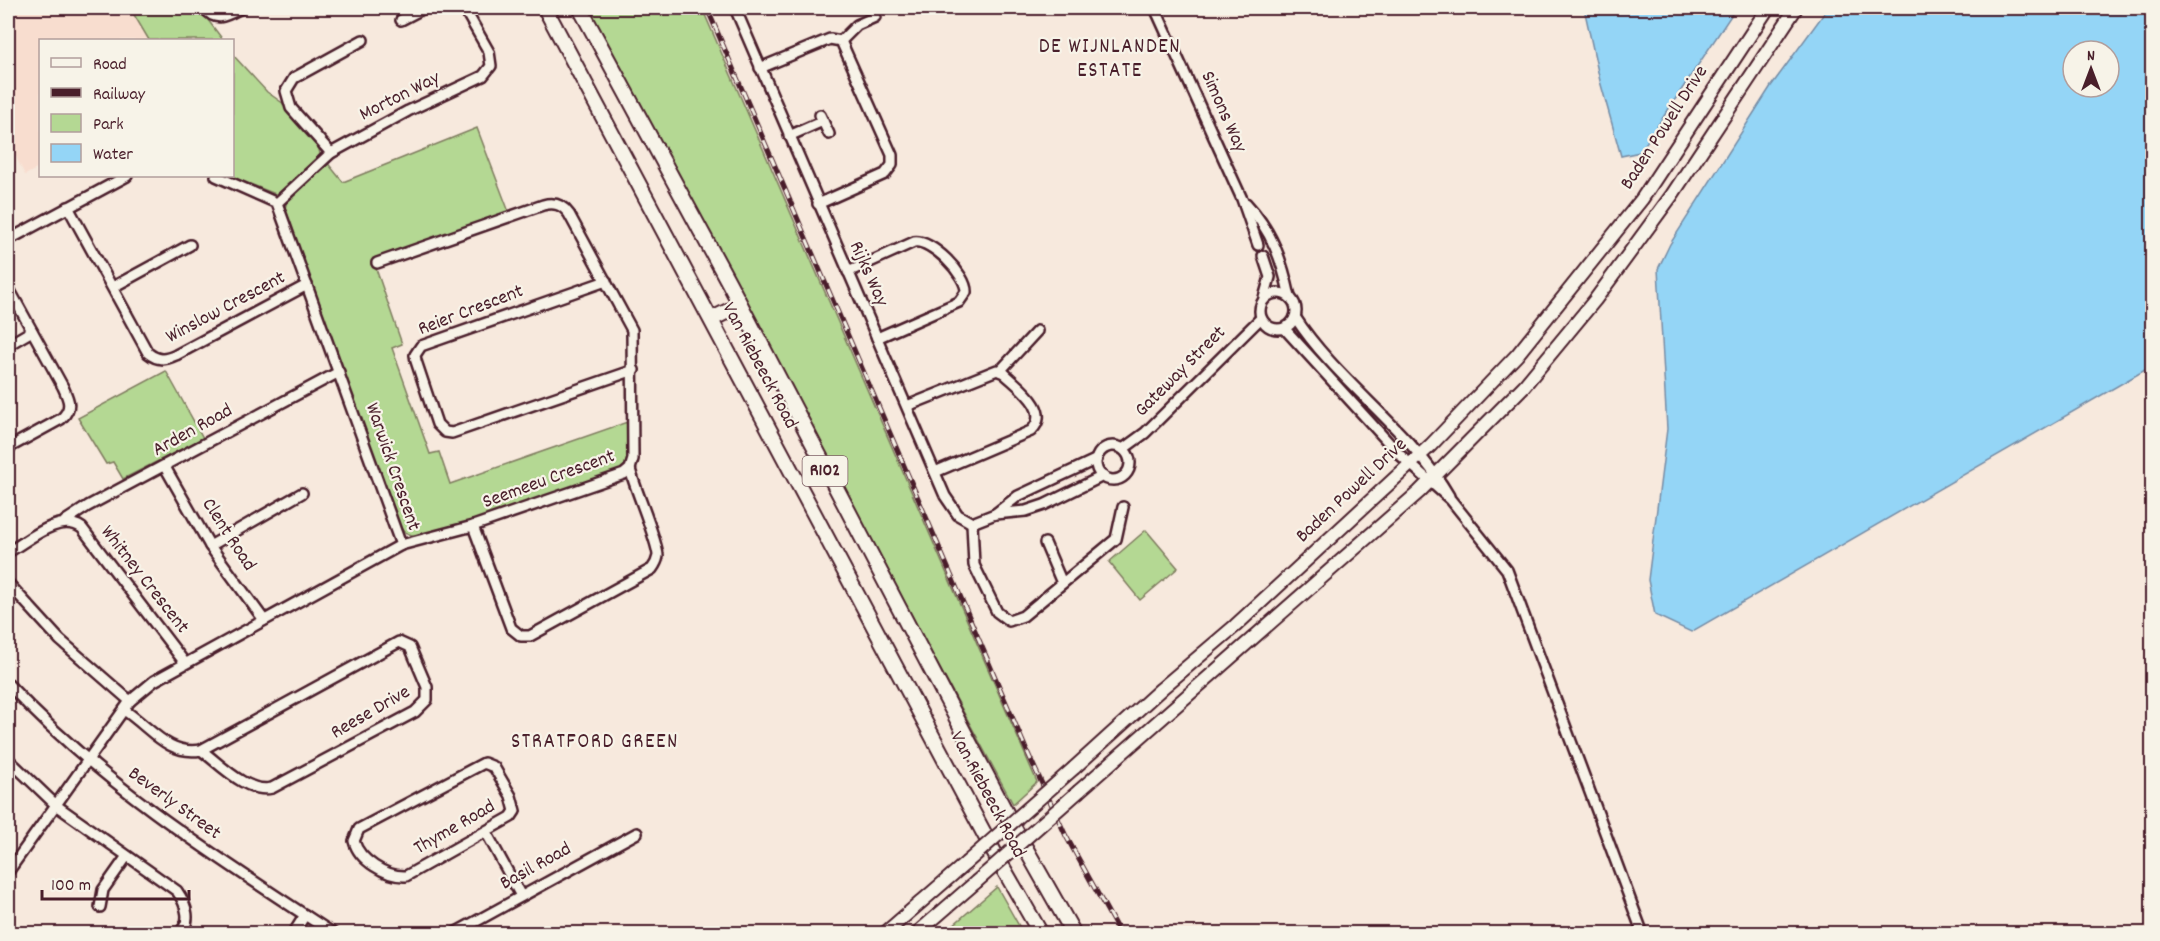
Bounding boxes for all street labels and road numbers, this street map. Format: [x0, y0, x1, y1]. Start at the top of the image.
street label: Baden Powell Drive [1614, 60, 1716, 196]
street label: Morton Way [355, 64, 446, 129]
street label: Simons Way [1193, 67, 1254, 158]
street label: Rijks Way [841, 237, 895, 312]
street label: Winslow Crescent [161, 265, 291, 351]
street label: Reier Crescent [414, 278, 528, 344]
street label: Van Riebeeck Road [714, 298, 804, 434]
street label: Gateway Street [1129, 320, 1233, 424]
street label: Arden Road [148, 397, 238, 465]
street label: Warwick Crescent [357, 399, 427, 535]
street label: Baden Powell Drive [1290, 432, 1414, 550]
street label: Seemeeu Crescent [479, 443, 619, 517]
road number: R102 [802, 456, 848, 486]
street label: Clent Road [194, 493, 262, 577]
street label: Whitney Crescent [93, 520, 195, 640]
street label: Reese Drive [326, 679, 416, 747]
street label: Van Riebeeck Road [942, 727, 1032, 863]
street label: Beverly Street [122, 761, 226, 847]
street label: Thyme Road [409, 793, 501, 863]
street label: Basil Road [495, 836, 577, 898]

